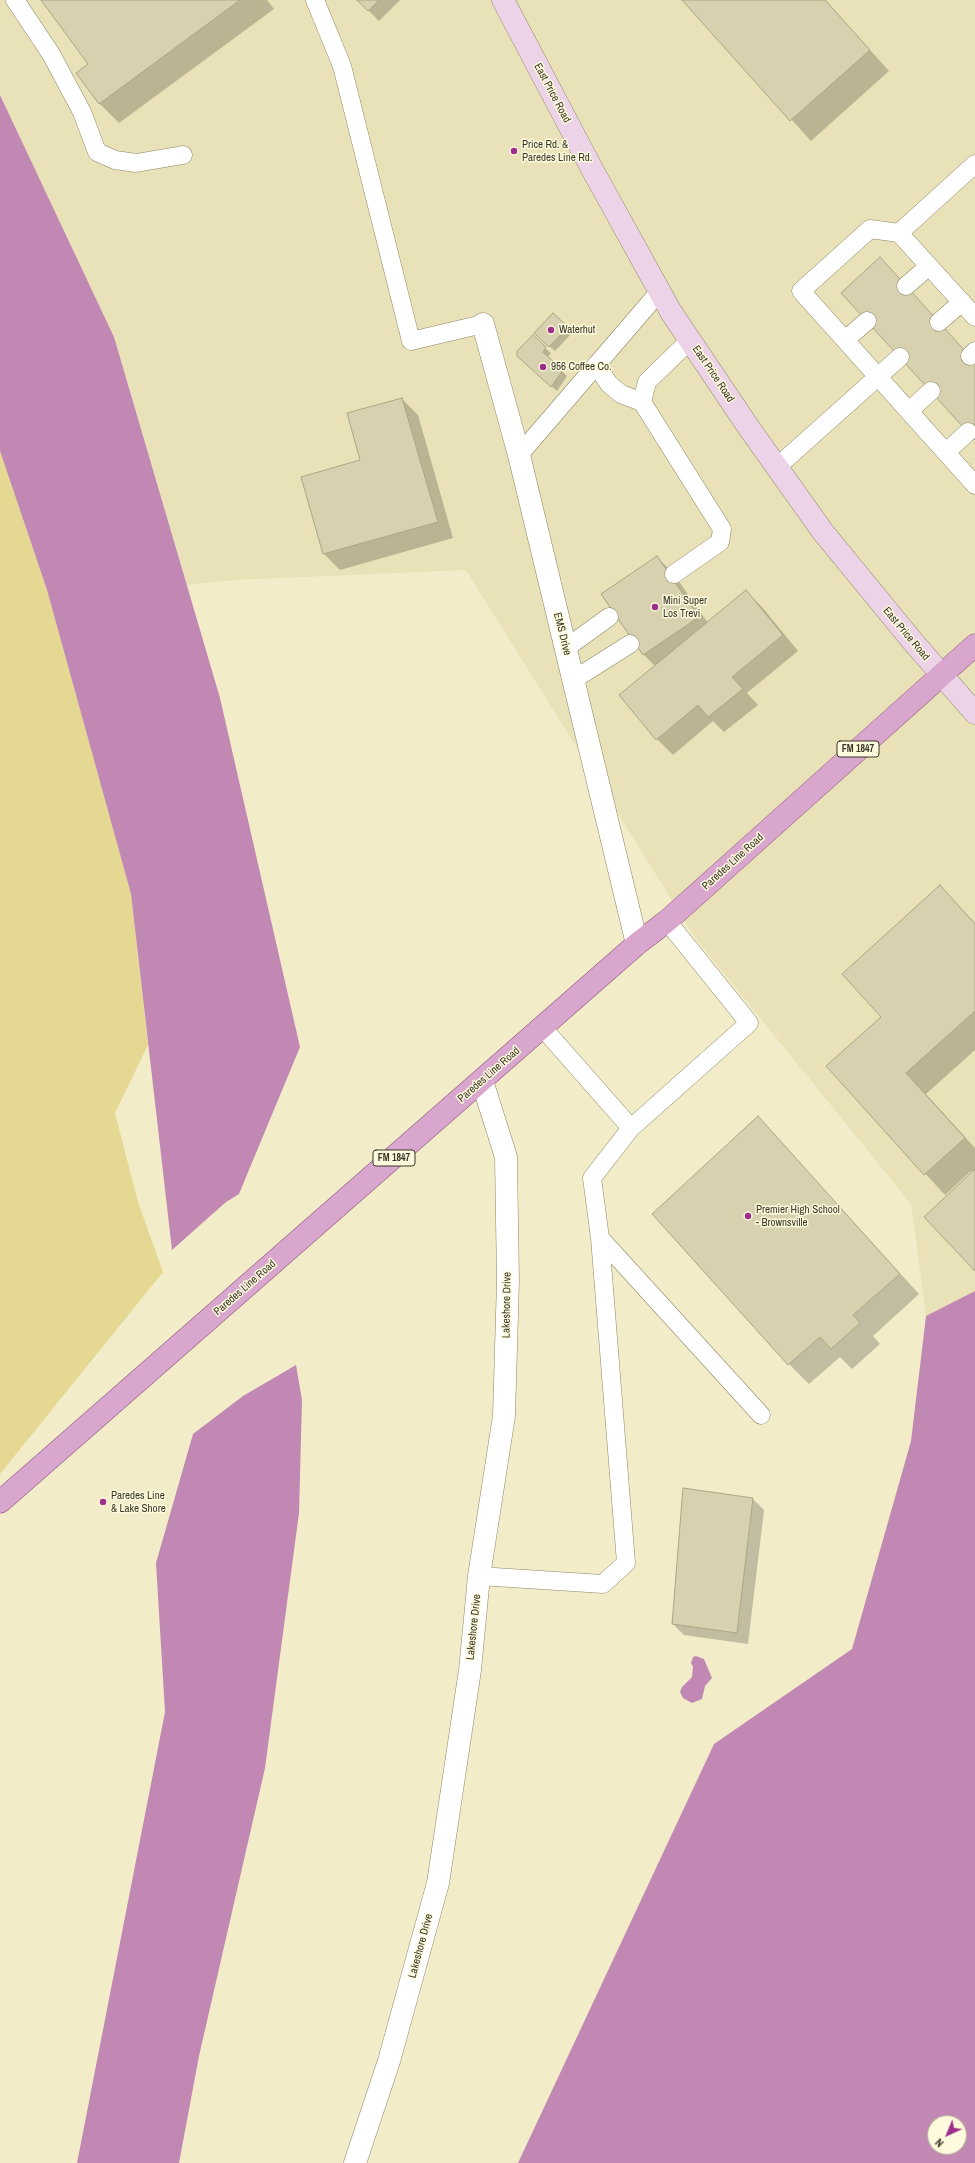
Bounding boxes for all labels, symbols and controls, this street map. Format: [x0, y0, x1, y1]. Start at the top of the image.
street label: East Price Road [531, 61, 573, 125]
place label: Price Rd. & Paredes Line Rd. [522, 138, 592, 164]
marker: Price Rd. & Paredes Line Rd. [509, 146, 519, 156]
place label: Waterhut [559, 323, 595, 337]
marker: Waterhut [546, 325, 556, 335]
street label: East Price Road [689, 343, 737, 405]
place label: 956 Coffee Co. [551, 360, 612, 374]
marker: 956 Coffee Co. [538, 362, 548, 372]
place label: Mini Super Los Trevi [663, 594, 707, 620]
marker: Mini Super Los Trevi [650, 602, 660, 612]
street label: East Price Road [880, 605, 932, 663]
street label: EMS Drive [550, 611, 574, 657]
road number: FM 1847 [837, 741, 879, 757]
street label: Paredes Line Road [700, 831, 766, 893]
street label: Paredes Line Road [455, 1045, 523, 1105]
road number: FM 1847 [373, 1150, 415, 1166]
place label: Premier High School - Brownsville [756, 1203, 840, 1229]
marker: Premier High School - Brownsville [743, 1211, 753, 1221]
street label: Paredes Line Road [211, 1258, 279, 1318]
street label: Lakeshore Drive [500, 1272, 514, 1338]
place label: Paredes Line & Lake Shore [111, 1489, 166, 1515]
marker: Paredes Line & Lake Shore [98, 1497, 108, 1507]
street label: Lakeshore Drive [464, 1593, 484, 1661]
street label: Lakeshore Drive [406, 1912, 436, 1980]
north arrow [927, 2115, 967, 2155]
text: N [932, 2136, 947, 2150]

